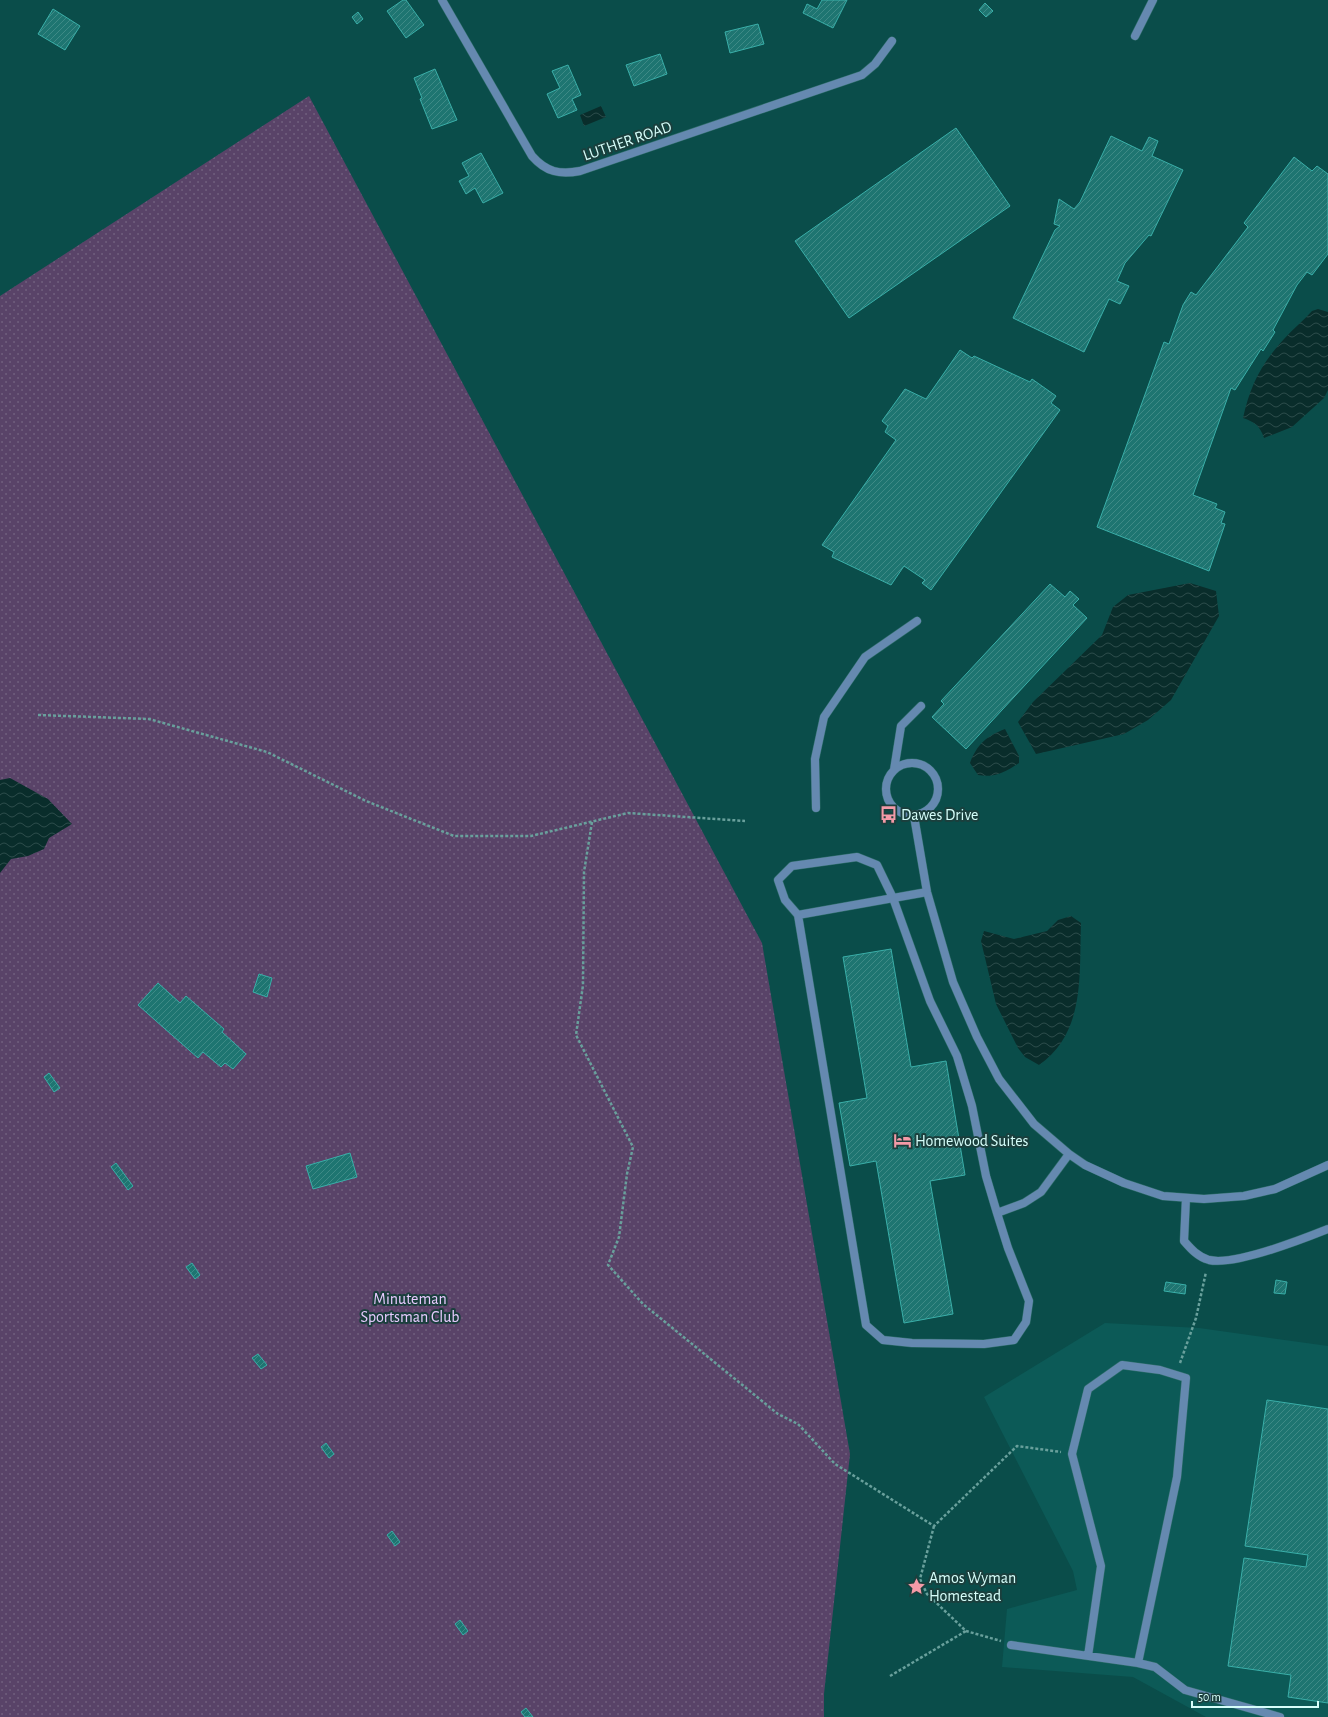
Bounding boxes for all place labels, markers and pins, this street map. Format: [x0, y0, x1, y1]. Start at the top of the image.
bus stop icon: Dawes Drive [878, 804, 898, 824]
place label: Dawes Drive [901, 807, 978, 823]
hotel icon: Homewood Suites [892, 1130, 912, 1150]
place label: Homewood Suites [915, 1133, 1029, 1149]
place label: Amos Wyman Homestead [929, 1570, 1016, 1604]
place icon: Amos Wyman Homestead [906, 1576, 926, 1596]

